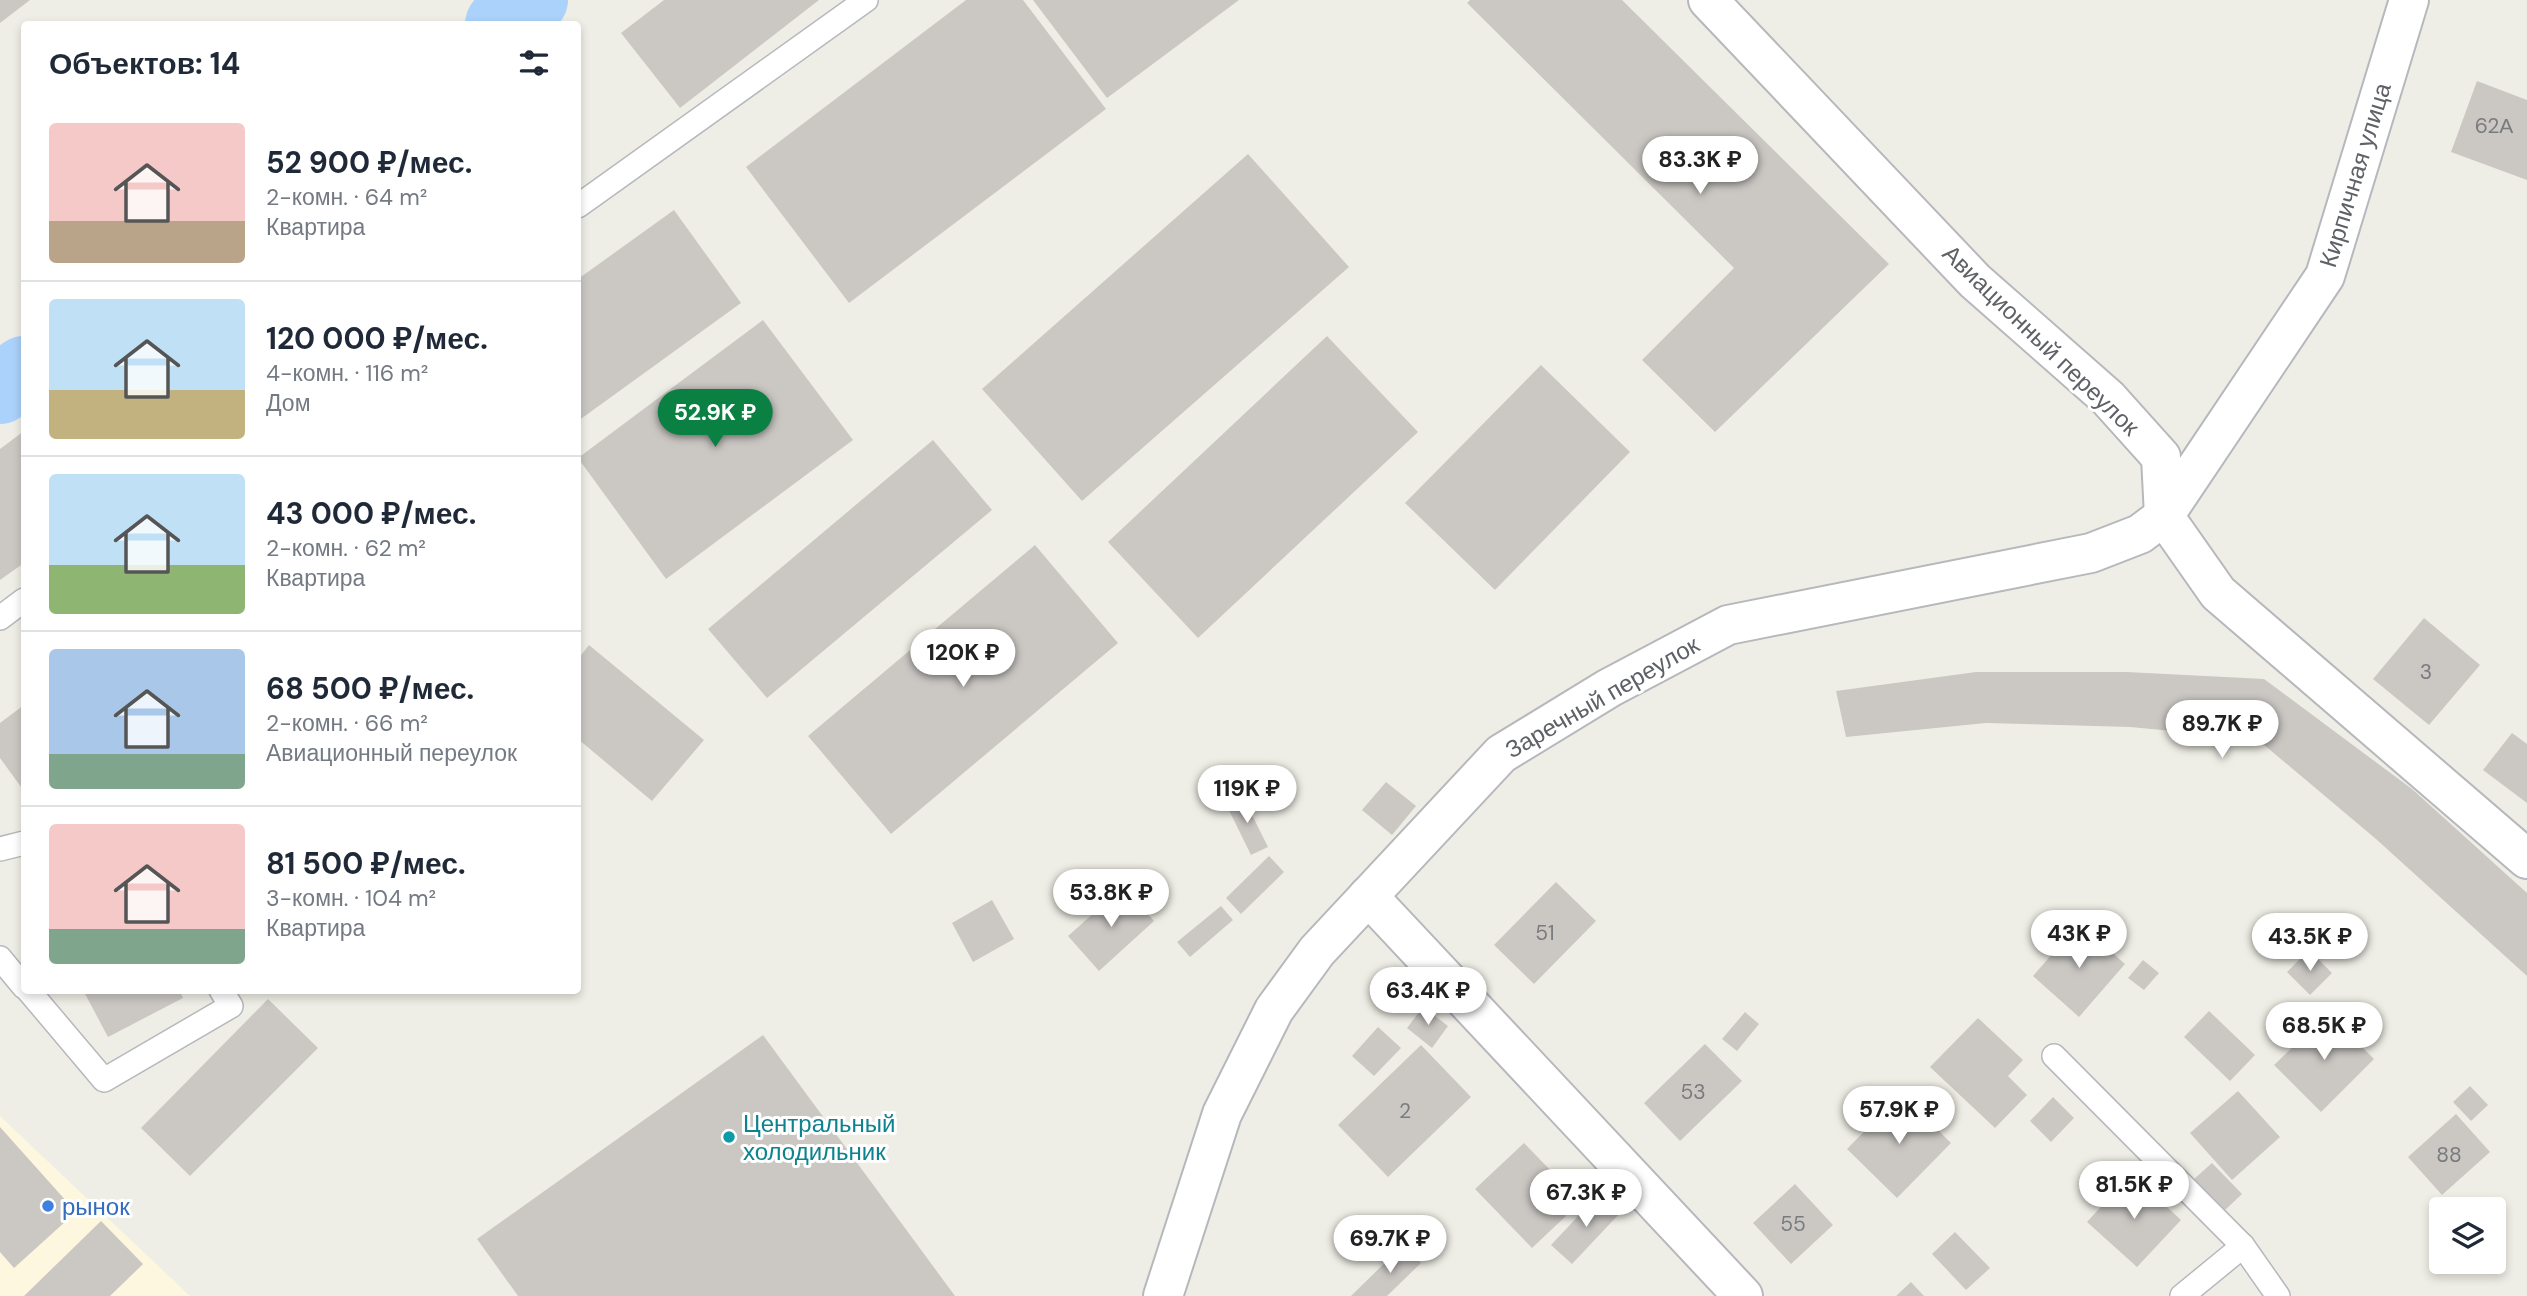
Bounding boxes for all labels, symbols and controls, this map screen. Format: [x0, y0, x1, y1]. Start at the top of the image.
text: Объектов: 14 [49, 44, 240, 83]
icon: filters [515, 44, 553, 82]
street label: Кирпичная улица [2312, 78, 2398, 271]
house number: 62А [2475, 112, 2513, 140]
pin: 83.3K ₽ [1635, 136, 1765, 196]
text: 52 900 ₽/мес. [266, 143, 472, 182]
text: 83.3K ₽ [1658, 144, 1742, 174]
icon: home [105, 151, 189, 235]
text: 2-комн. · 64 m² [266, 182, 427, 212]
text: Квартира [266, 212, 365, 242]
street label: Авиационный переулок [1936, 238, 2146, 442]
text: 120 000 ₽/мес. [266, 319, 488, 358]
icon: home [105, 327, 189, 411]
text: 4-комн. · 116 m² [266, 358, 428, 388]
text: Дом [266, 388, 310, 418]
pin: 52.9K ₽ [650, 390, 780, 449]
text: 52.9K ₽ [674, 397, 756, 427]
text: 43 000 ₽/мес. [266, 494, 476, 533]
icon: home [105, 502, 189, 586]
text: 2-комн. · 62 m² [266, 533, 426, 563]
text: Квартира [266, 563, 365, 593]
street label: Заречный переулок [1499, 629, 1705, 765]
pin: 120K ₽ [906, 630, 1020, 689]
text: 120K ₽ [926, 637, 1000, 667]
house number: 3 [2420, 658, 2432, 686]
text: 68 500 ₽/мес. [266, 669, 474, 708]
icon: home [105, 677, 189, 761]
pin: 89.7K ₽ [2157, 700, 2287, 760]
text: 2-комн. · 66 m² [266, 708, 428, 738]
text: 89.7K ₽ [2182, 708, 2262, 738]
text: Авиационный переулок [266, 738, 517, 768]
pin: 119K ₽ [1190, 766, 1304, 825]
text: 119K ₽ [1214, 773, 1280, 803]
text: 81 500 ₽/мес. [266, 844, 465, 883]
icon: home [105, 852, 189, 936]
pin: 53.8K ₽ [1046, 870, 1176, 929]
text: 53.8K ₽ [1069, 877, 1153, 907]
text: 3-комн. · 104 m² [266, 883, 436, 913]
pin: 43K ₽ [2030, 911, 2128, 970]
text: Квартира [266, 913, 365, 943]
pin: 43.5K ₽ [2245, 914, 2375, 973]
text: 43K ₽ [2047, 918, 2111, 948]
house number: 51 [1535, 919, 1555, 947]
text: 43.5K ₽ [2268, 921, 2352, 951]
pin: 63.4K ₽ [1363, 968, 1493, 1027]
text: 63.4K ₽ [1386, 975, 1470, 1005]
pin: 68.5K ₽ [2259, 1002, 2389, 1062]
text: 68.5K ₽ [2282, 1010, 2366, 1040]
house number: 53 [1680, 1078, 1706, 1106]
pin: 57.9K ₽ [1834, 1086, 1964, 1146]
text: 57.9K ₽ [1859, 1094, 1939, 1124]
house number: 2 [1399, 1097, 1411, 1125]
place label: Центральный холодильник [743, 1108, 895, 1167]
marker: Центральный холодильник [721, 1129, 737, 1145]
house number: 88 [2436, 1141, 2462, 1169]
pin: 81.5K ₽ [2069, 1162, 2199, 1221]
text: 81.5K ₽ [2095, 1169, 2173, 1199]
pin: 67.3K ₽ [1521, 1170, 1651, 1229]
text: 67.3K ₽ [1546, 1177, 1626, 1207]
place label: рынок [62, 1191, 130, 1222]
map controls [2429, 1197, 2506, 1274]
button: layers [2429, 1197, 2506, 1274]
marker: рынок [40, 1198, 56, 1214]
house number: 55 [1780, 1210, 1806, 1238]
pin: 69.7K ₽ [1325, 1216, 1455, 1275]
text: 69.7K ₽ [1350, 1223, 1430, 1253]

